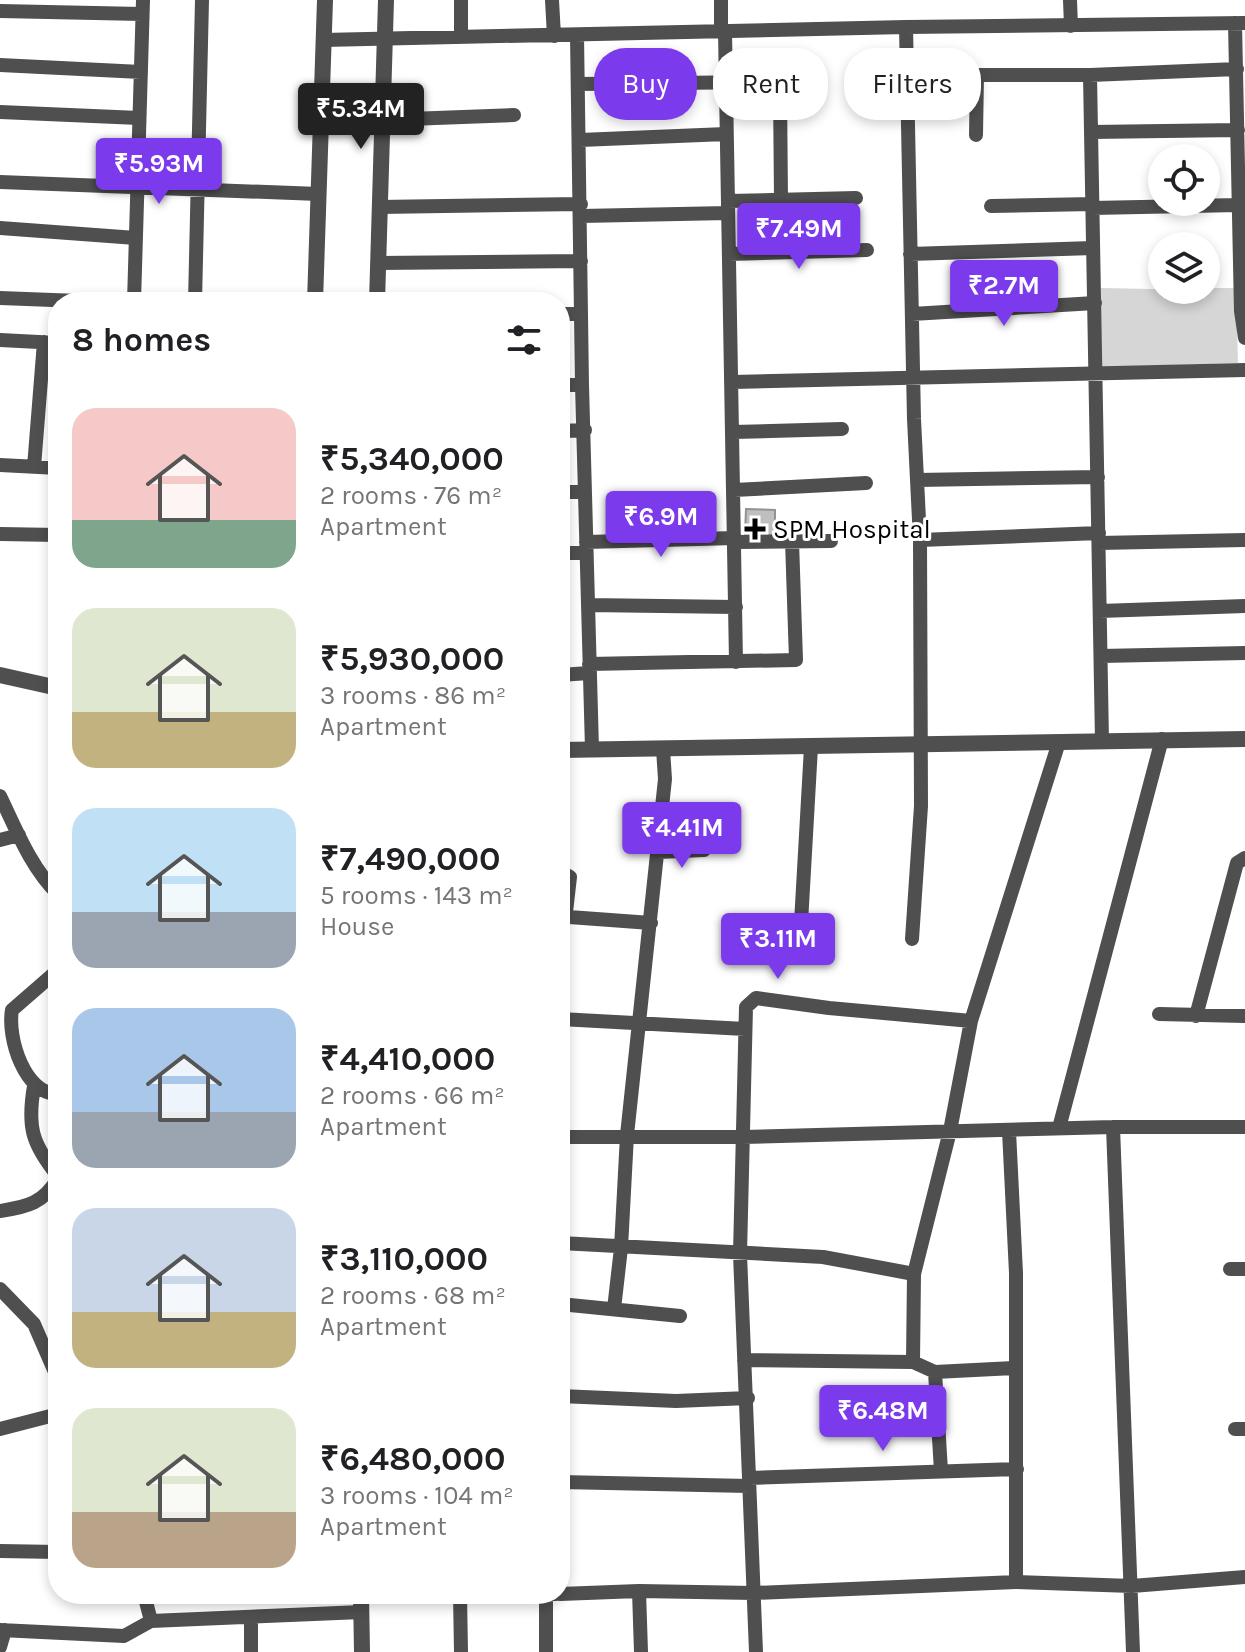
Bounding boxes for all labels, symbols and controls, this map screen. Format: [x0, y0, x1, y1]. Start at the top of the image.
chip: Buy [594, 48, 697, 120]
chip: Rent [713, 48, 828, 120]
chip: Filters [844, 48, 981, 120]
pin: ₹5.34M [296, 83, 426, 151]
text: ₹5.34M [316, 93, 406, 124]
pin: ₹5.93M [94, 138, 224, 206]
map controls [1148, 144, 1220, 304]
button: locate [1148, 144, 1220, 216]
text: ₹5.93M [114, 148, 204, 179]
pin: ₹7.49M [734, 203, 864, 271]
text: ₹7.49M [755, 213, 843, 244]
button: layers [1148, 232, 1220, 304]
pin: ₹2.7M [948, 260, 1060, 328]
text: ₹2.7M [968, 270, 1040, 301]
icon: filters [502, 318, 546, 362]
text: 8 homes [72, 320, 211, 360]
text: ₹5,340,000 [320, 439, 504, 479]
icon: home [136, 440, 232, 536]
text: 2 rooms · 76 m² [320, 480, 502, 511]
pin: ₹6.9M [605, 491, 717, 559]
text: ₹6.9M [624, 501, 698, 532]
text: Apartment [320, 511, 447, 542]
place label: SPM Hospital [773, 514, 931, 545]
marker: SPM Hospital [744, 518, 766, 540]
text: ₹5,930,000 [320, 639, 504, 679]
icon: home [136, 640, 232, 736]
text: 3 rooms · 86 m² [320, 680, 506, 711]
text: Apartment [320, 711, 447, 742]
pin: ₹4.41M [617, 802, 747, 870]
text: ₹4.41M [640, 812, 724, 843]
text: ₹7,490,000 [320, 839, 501, 879]
icon: home [136, 840, 232, 936]
text: 5 rooms · 143 m² [320, 880, 513, 911]
text: House [320, 911, 394, 942]
pin: ₹3.11M [713, 913, 843, 981]
text: ₹3.11M [739, 923, 817, 954]
text: ₹4,410,000 [320, 1039, 495, 1079]
icon: home [136, 1040, 232, 1136]
text: 2 rooms · 66 m² [320, 1080, 505, 1111]
text: Apartment [320, 1111, 447, 1142]
text: ₹3,110,000 [320, 1239, 488, 1279]
icon: home [136, 1240, 232, 1336]
text: 2 rooms · 68 m² [320, 1280, 506, 1311]
text: Apartment [320, 1311, 447, 1342]
pin: ₹6.48M [818, 1385, 948, 1453]
text: ₹6.48M [837, 1395, 929, 1426]
text: ₹6,480,000 [320, 1439, 506, 1479]
icon: home [136, 1440, 232, 1536]
text: 3 rooms · 104 m² [320, 1480, 514, 1511]
text: Apartment [320, 1511, 447, 1542]

